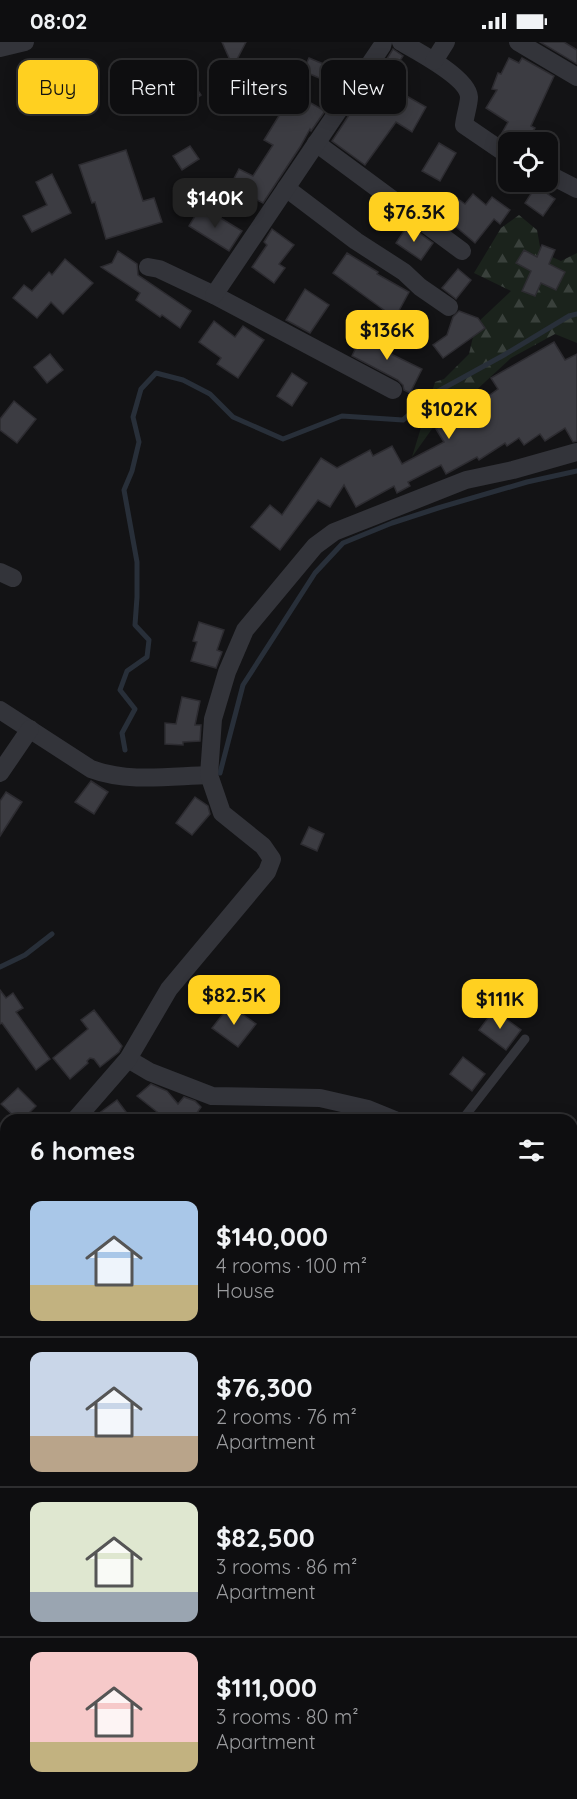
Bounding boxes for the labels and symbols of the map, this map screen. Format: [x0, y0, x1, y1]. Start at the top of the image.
pin: $140K [173, 178, 257, 229]
pin: $76.3K [365, 192, 463, 243]
pin: $136K [345, 310, 429, 361]
pin: $102K [407, 389, 491, 440]
pin: $82.5K [185, 975, 283, 1026]
pin: $111K [458, 979, 542, 1030]

